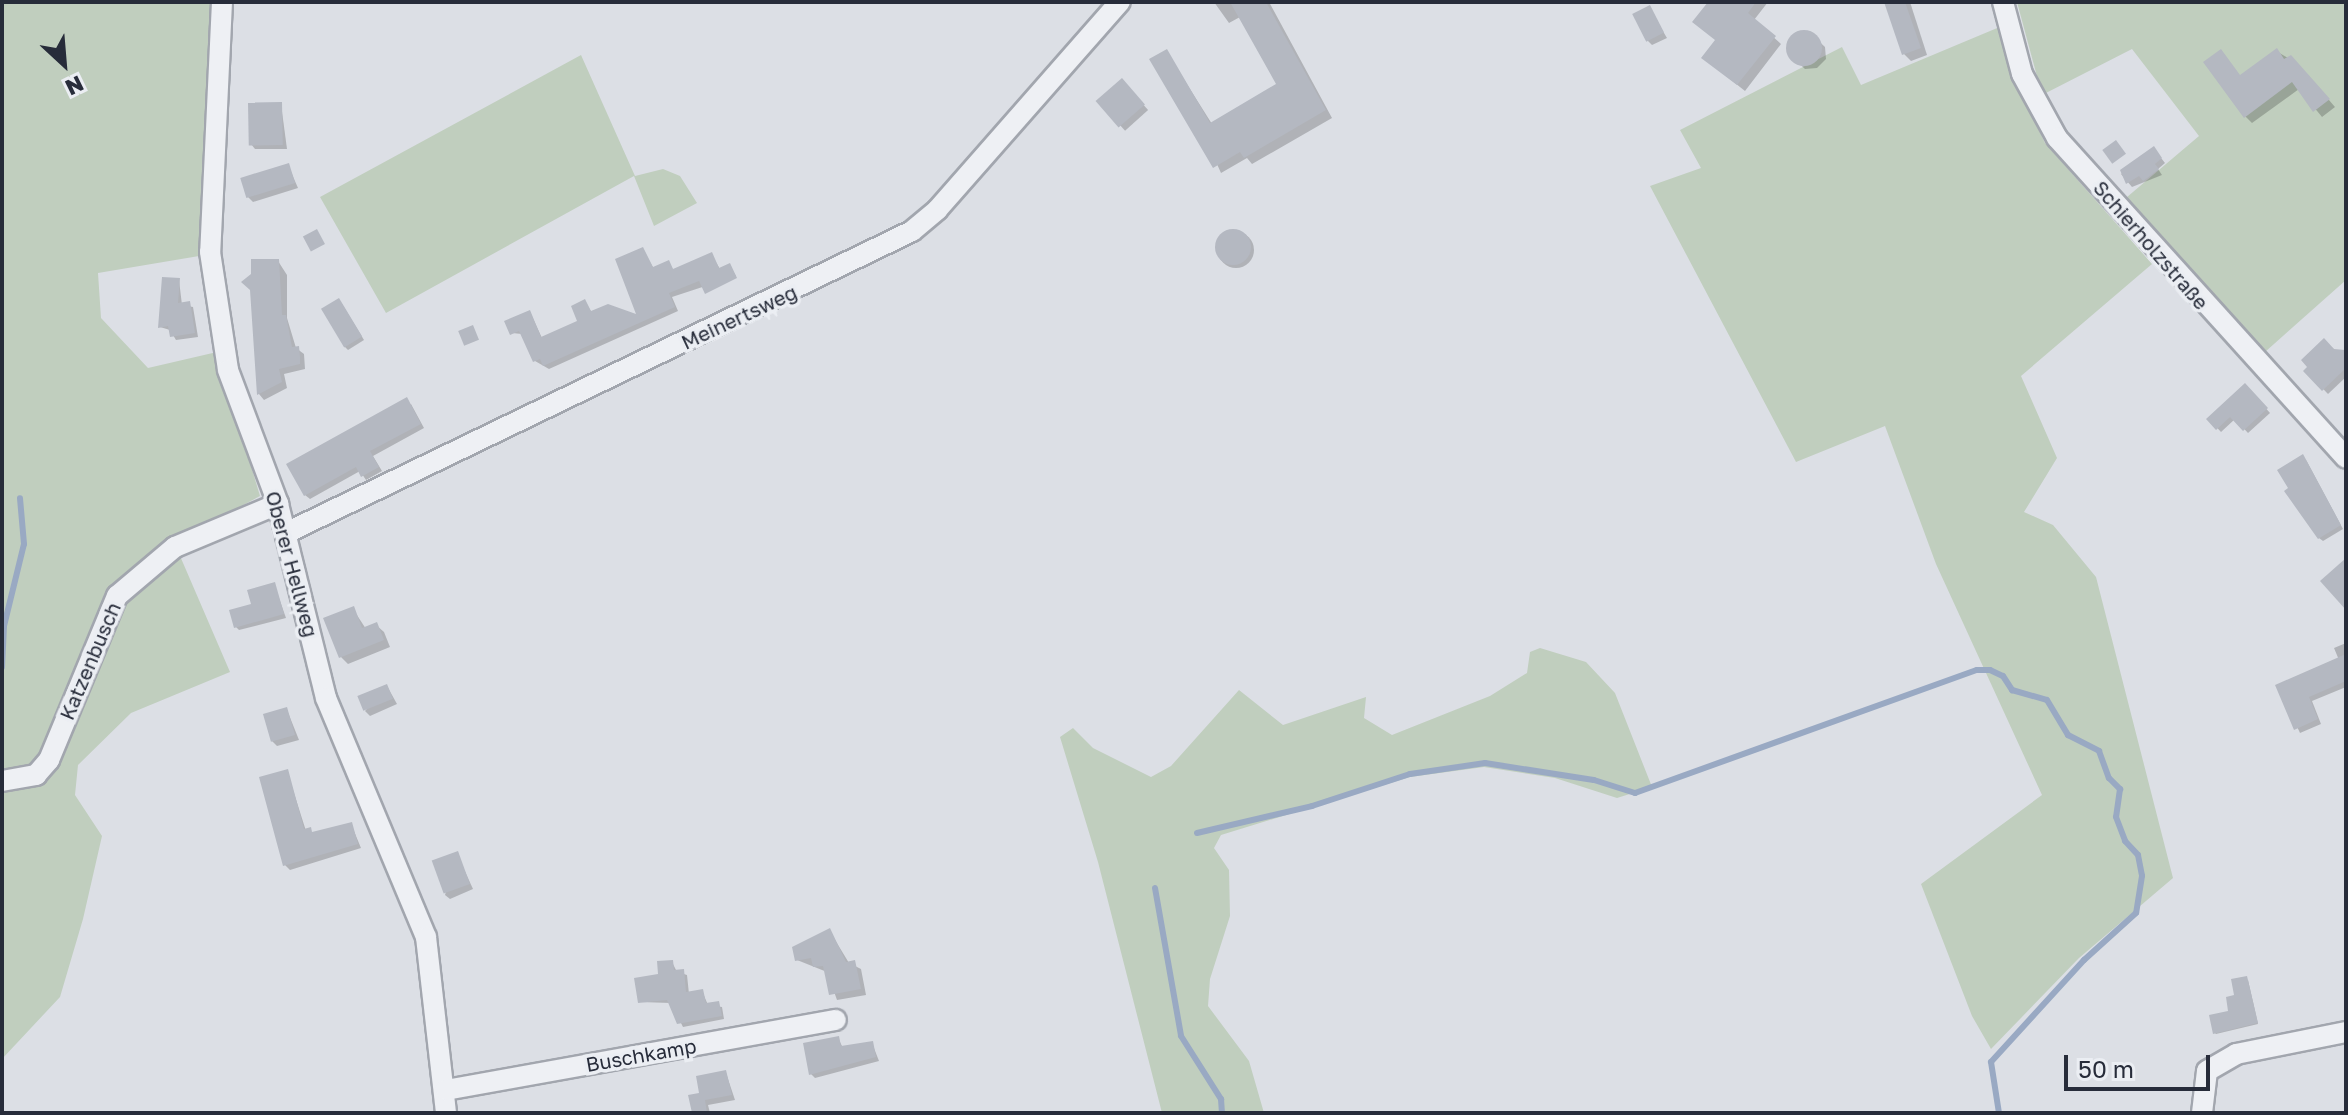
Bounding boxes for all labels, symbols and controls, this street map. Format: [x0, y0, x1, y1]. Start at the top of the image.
north arrow [24, 24, 104, 104]
text: N [61, 70, 88, 102]
street label: Schierholzstraße [2089, 176, 2213, 314]
street label: Meinertsweg [677, 280, 801, 354]
street label: Oberer Hellweg [261, 488, 323, 640]
street label: Katzenbusch [54, 599, 126, 723]
street label: Buschkamp [584, 1033, 698, 1077]
scale bar [2068, 1039, 2214, 1089]
text: 50 m [2078, 1054, 2134, 1083]

